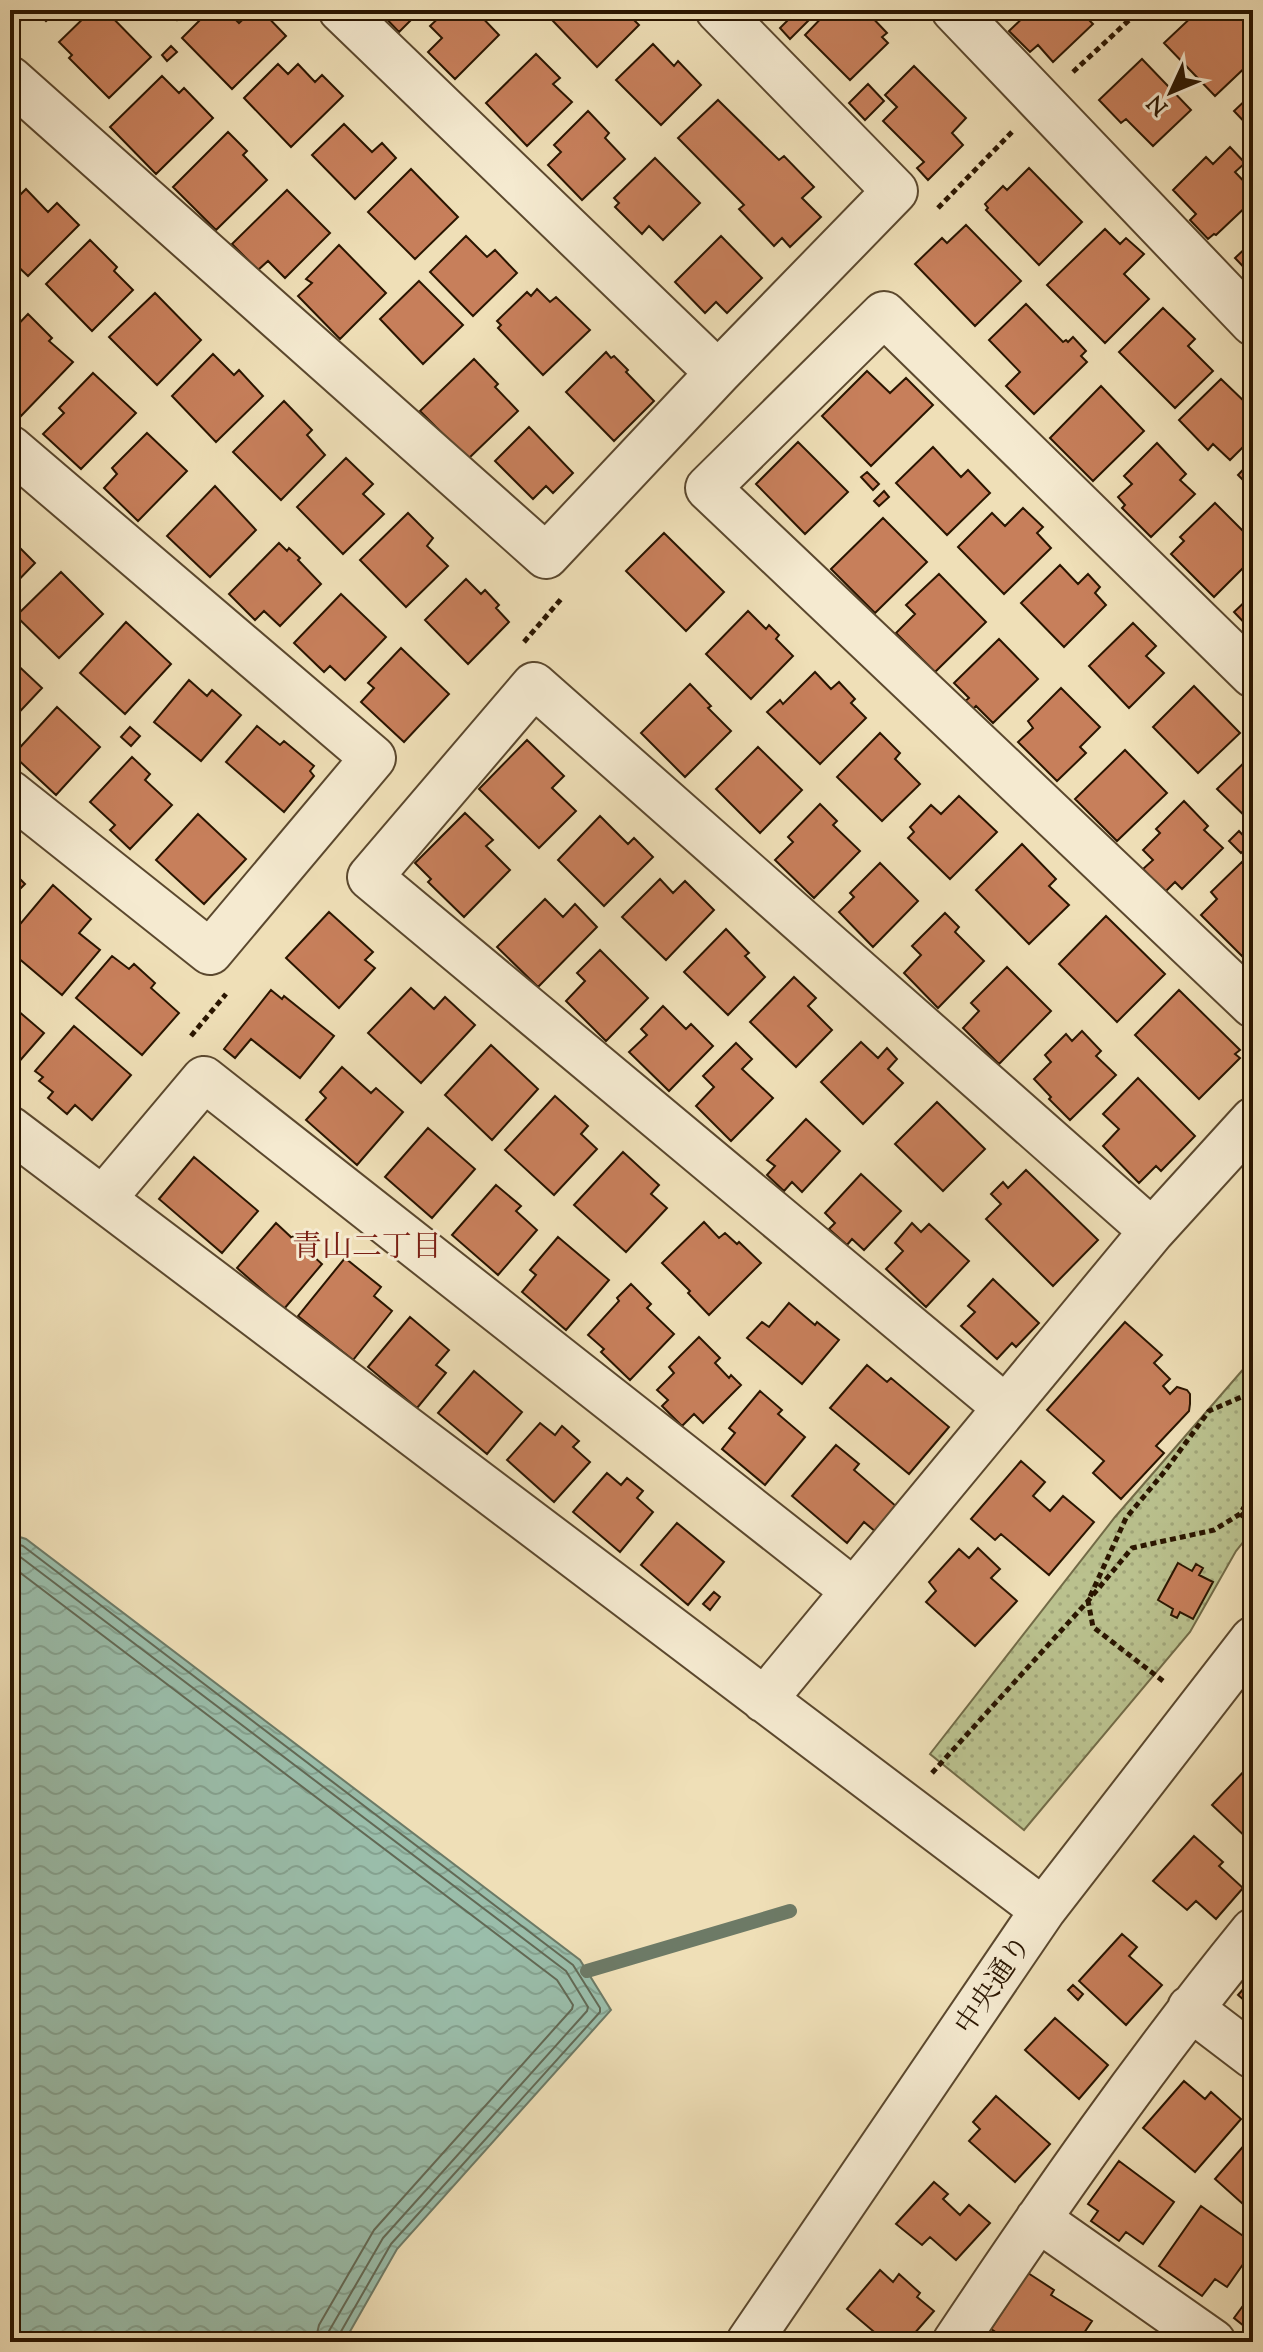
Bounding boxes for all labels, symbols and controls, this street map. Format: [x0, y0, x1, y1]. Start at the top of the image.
north arrow [1131, 52, 1211, 132]
text: N [1141, 86, 1176, 121]
district label: 青山二丁目 [292, 1227, 442, 1270]
street label: 中央通り [947, 1928, 1042, 2043]

